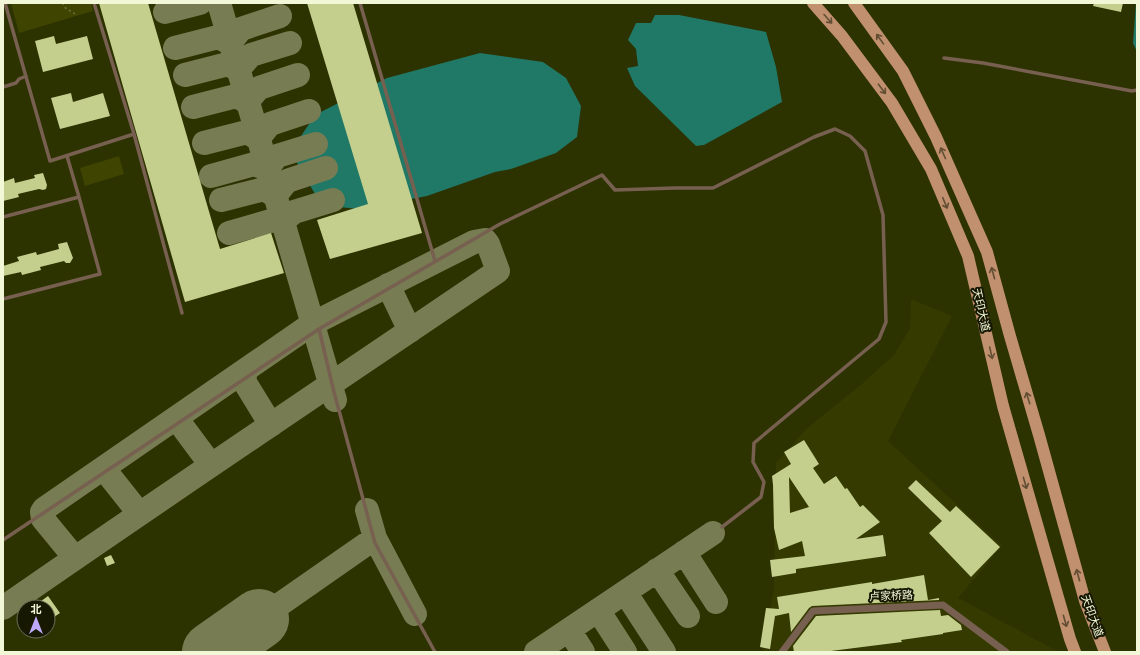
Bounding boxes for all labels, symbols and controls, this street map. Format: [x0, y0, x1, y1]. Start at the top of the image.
one-way arrow [823, 14, 832, 24]
one-way arrow [876, 34, 884, 45]
one-way arrow [878, 84, 887, 95]
one-way arrow [939, 147, 946, 159]
one-way arrow [942, 196, 949, 208]
one-way arrow [989, 266, 996, 279]
street label: 天印大道 [970, 287, 992, 333]
one-way arrow [987, 347, 995, 360]
one-way arrow [1024, 391, 1031, 404]
one-way arrow [1022, 476, 1029, 489]
one-way arrow [1074, 569, 1081, 582]
street label: 卢家桥路 [869, 589, 913, 603]
street label: 天印大道 [1078, 593, 1106, 639]
north arrow [16, 599, 56, 639]
text: 北 [31, 603, 42, 616]
one-way arrow [1062, 614, 1069, 627]

